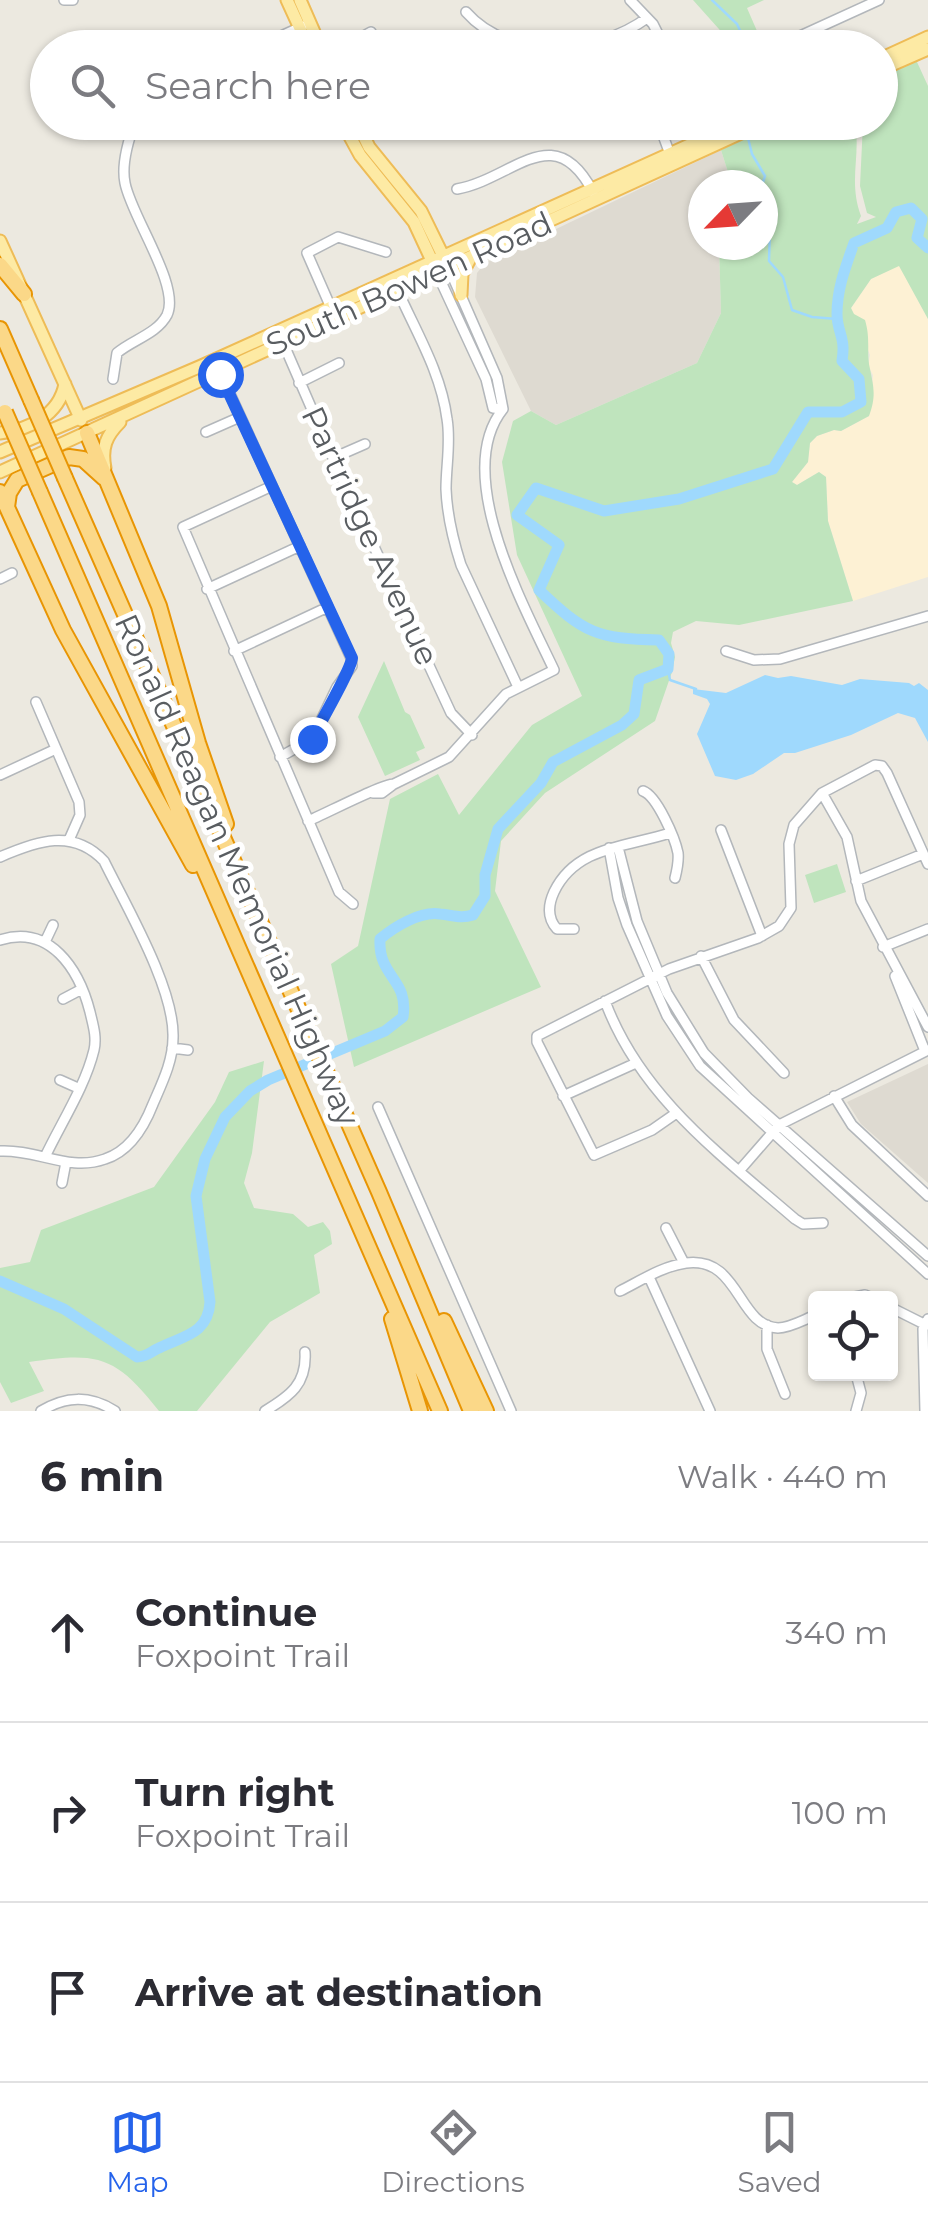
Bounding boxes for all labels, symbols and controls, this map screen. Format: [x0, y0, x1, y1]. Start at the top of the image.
search box [30, 30, 898, 140]
icon: search [65, 58, 120, 113]
text: Search here [145, 62, 371, 109]
north arrow [688, 170, 778, 260]
street label: South Bowen Road [260, 203, 558, 364]
route start [198, 352, 244, 398]
street label: Partridge Avenue [293, 400, 447, 671]
street label: Ronald Reagan Memorial Highway [107, 608, 369, 1132]
route end [290, 717, 336, 763]
map controls [808, 1291, 898, 1381]
button: locate [808, 1291, 898, 1381]
text: 6 min [40, 1450, 164, 1502]
text: Walk · 440 m [677, 1457, 888, 1496]
text: Continue [135, 1589, 317, 1636]
icon: ahead [40, 1605, 95, 1660]
text: 340 m [785, 1613, 888, 1652]
text: Foxpoint Trail [135, 1636, 350, 1675]
text: Turn right [135, 1769, 334, 1816]
icon: right [40, 1785, 95, 1840]
text: 100 m [792, 1793, 888, 1832]
text: Foxpoint Trail [135, 1816, 350, 1855]
icon: arrive [40, 1965, 95, 2020]
text: Arrive at destination [135, 1969, 543, 2016]
tab: Map [106, 2105, 169, 2199]
tab: Directions [381, 2105, 525, 2199]
tab: Saved [737, 2105, 822, 2199]

